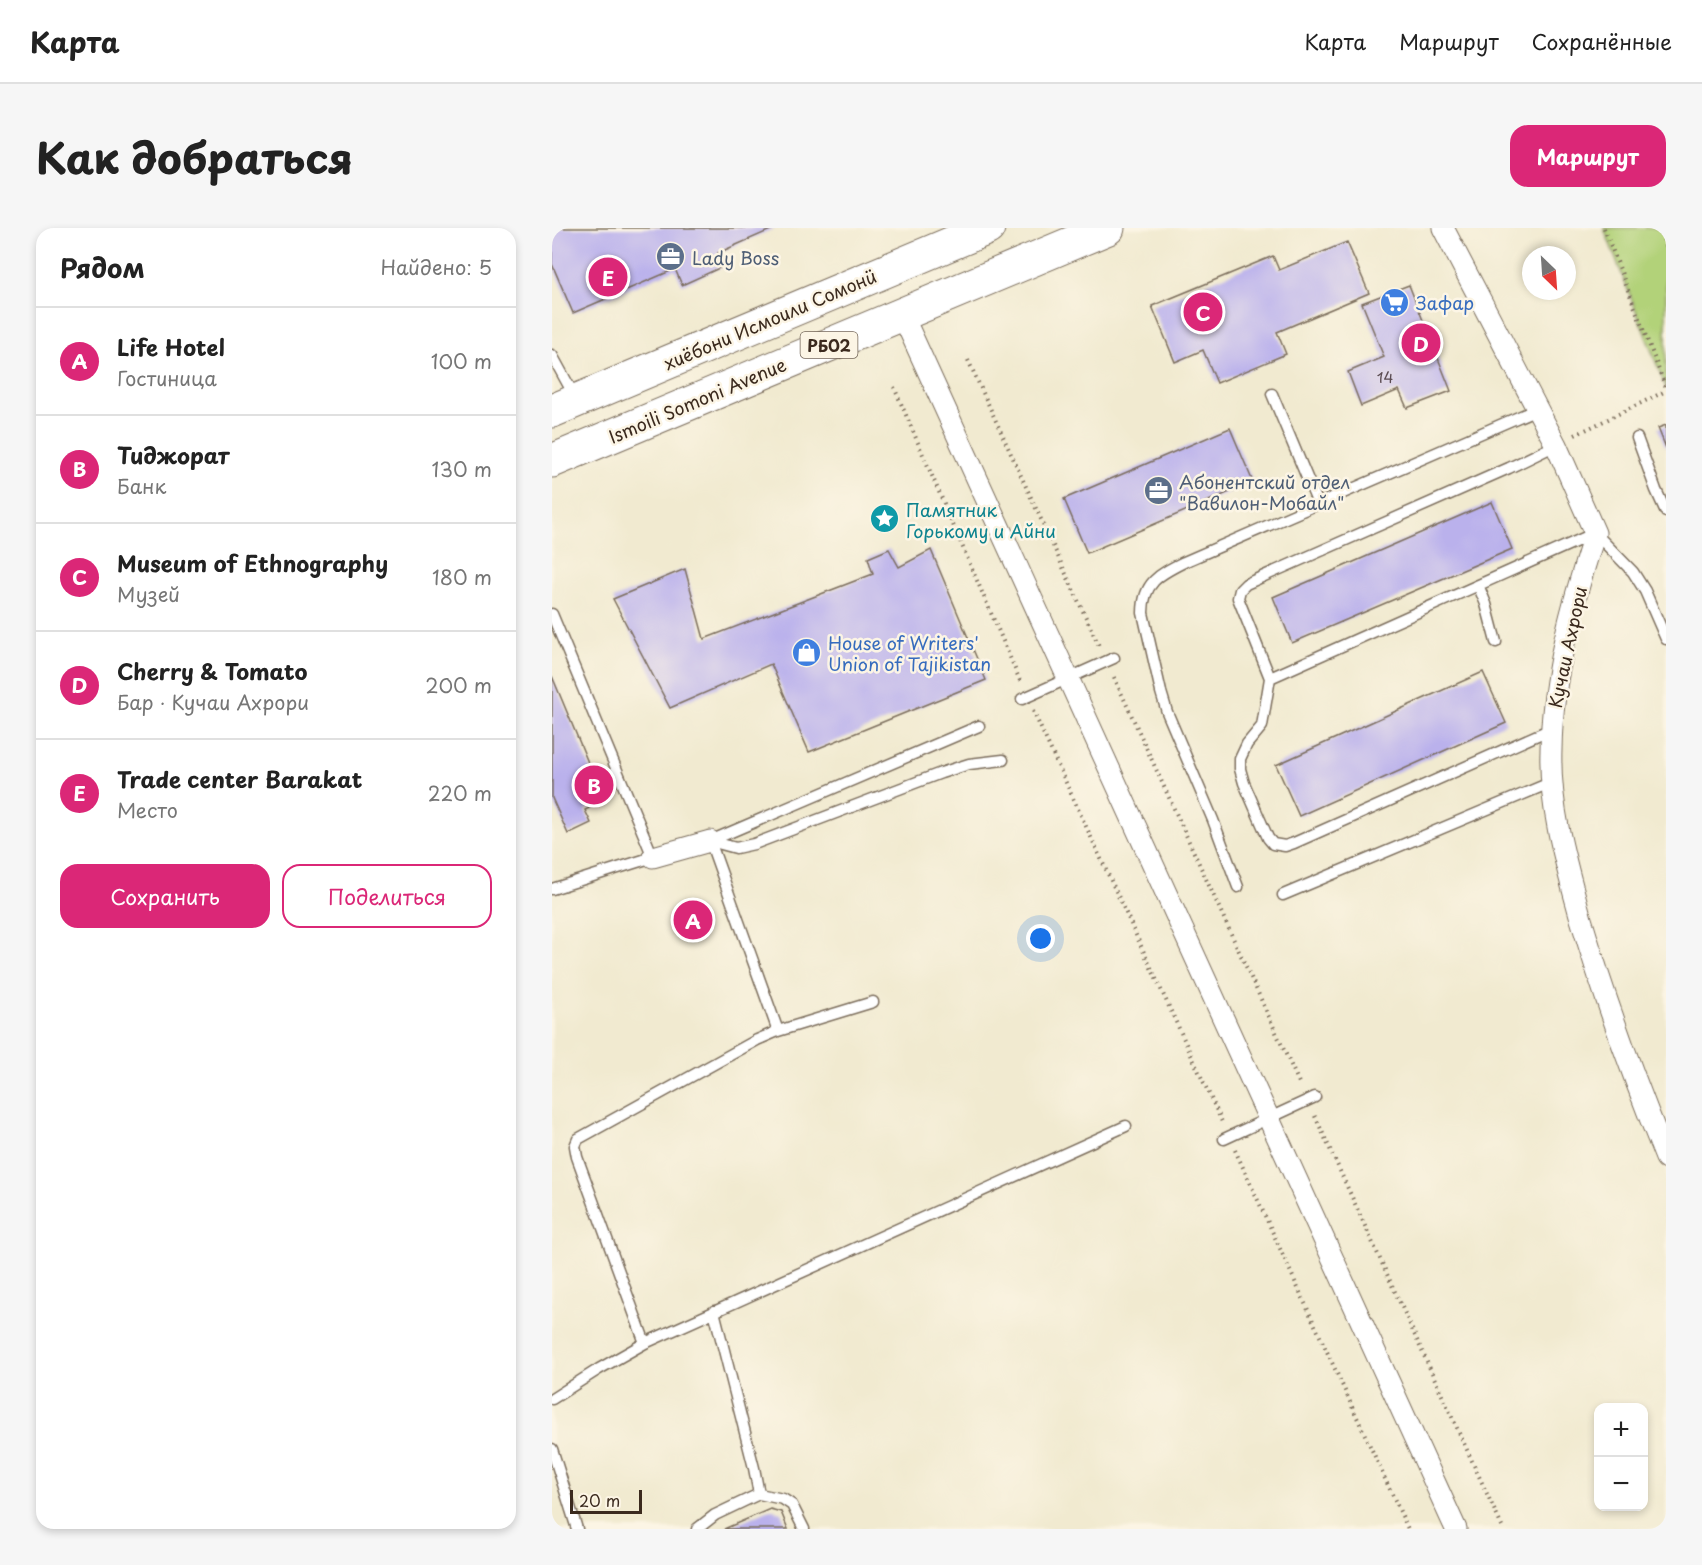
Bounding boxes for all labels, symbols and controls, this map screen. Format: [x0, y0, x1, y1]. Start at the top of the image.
text: Карта [30, 20, 120, 63]
text: Карта [1305, 25, 1366, 57]
text: Маршрут [1399, 25, 1499, 57]
text: Сохранённые [1532, 25, 1672, 57]
text: Как добраться [36, 125, 353, 188]
button: Маршрут [1510, 125, 1666, 187]
office icon: Lady Boss [655, 241, 687, 273]
place label: Lady Boss [692, 244, 779, 271]
north arrow [1522, 246, 1576, 300]
text: Рядом [60, 248, 145, 287]
text: Найдено: 5 [381, 252, 492, 282]
pin: E [588, 254, 628, 300]
street label: хиёбони Исмоили Сомонӣ [660, 262, 880, 376]
supermarket icon: Зафар [1379, 286, 1411, 318]
place label: Зафар [1416, 289, 1474, 316]
pin: C [1184, 290, 1222, 334]
pin: D [1402, 320, 1440, 366]
text: Life Hotel [117, 330, 225, 363]
road number: РБ02 [800, 332, 858, 358]
text: A [72, 346, 87, 376]
text: 100 m [431, 346, 492, 376]
street label: Ismoili Somoni Avenue [604, 350, 790, 450]
text: Гостиница [117, 363, 217, 393]
house number: 14 [1377, 365, 1393, 388]
text: Тиджорат [117, 438, 229, 471]
text: B [73, 454, 86, 484]
text: 130 m [432, 454, 492, 484]
place label: Абонентский отдел "Вавилон-Мобайл" [1179, 468, 1350, 516]
text: Банк [117, 471, 166, 501]
office icon: Абонентский отдел "Вавилон-Мобайл" [1142, 475, 1174, 507]
place label: Памятник Горькому и Айни [906, 496, 1056, 544]
place icon: Памятник Горькому и Айни [869, 503, 901, 535]
text: Museum of Ethnography [117, 546, 388, 579]
text: C [72, 562, 87, 592]
text: 180 m [432, 562, 492, 592]
text: Музей [117, 579, 180, 609]
street label: Кучаи Ахрори [1541, 584, 1593, 710]
place label: House of Writers' Union of Tajikistan [828, 629, 991, 677]
shop icon: House of Writers' Union of Tajikistan [791, 636, 823, 668]
text: Cherry & Tomato [117, 654, 307, 687]
text: D [72, 670, 87, 700]
text: 200 m [425, 670, 492, 700]
text: Бар · Кучаи Ахрори [117, 687, 309, 717]
text: Trade center Barakat [117, 762, 362, 795]
pin: B [574, 762, 614, 808]
text: E [73, 778, 86, 808]
text: 220 m [428, 778, 492, 808]
text: Место [117, 795, 178, 825]
button: Сохранить [60, 864, 270, 928]
button: Поделиться [282, 864, 492, 928]
pin: A [674, 898, 712, 942]
your location [1026, 924, 1055, 953]
map controls [1594, 1403, 1648, 1511]
button: + [1594, 1403, 1648, 1457]
button: − [1594, 1457, 1648, 1511]
scale bar [570, 1487, 642, 1514]
text: 20 m [579, 1488, 620, 1512]

